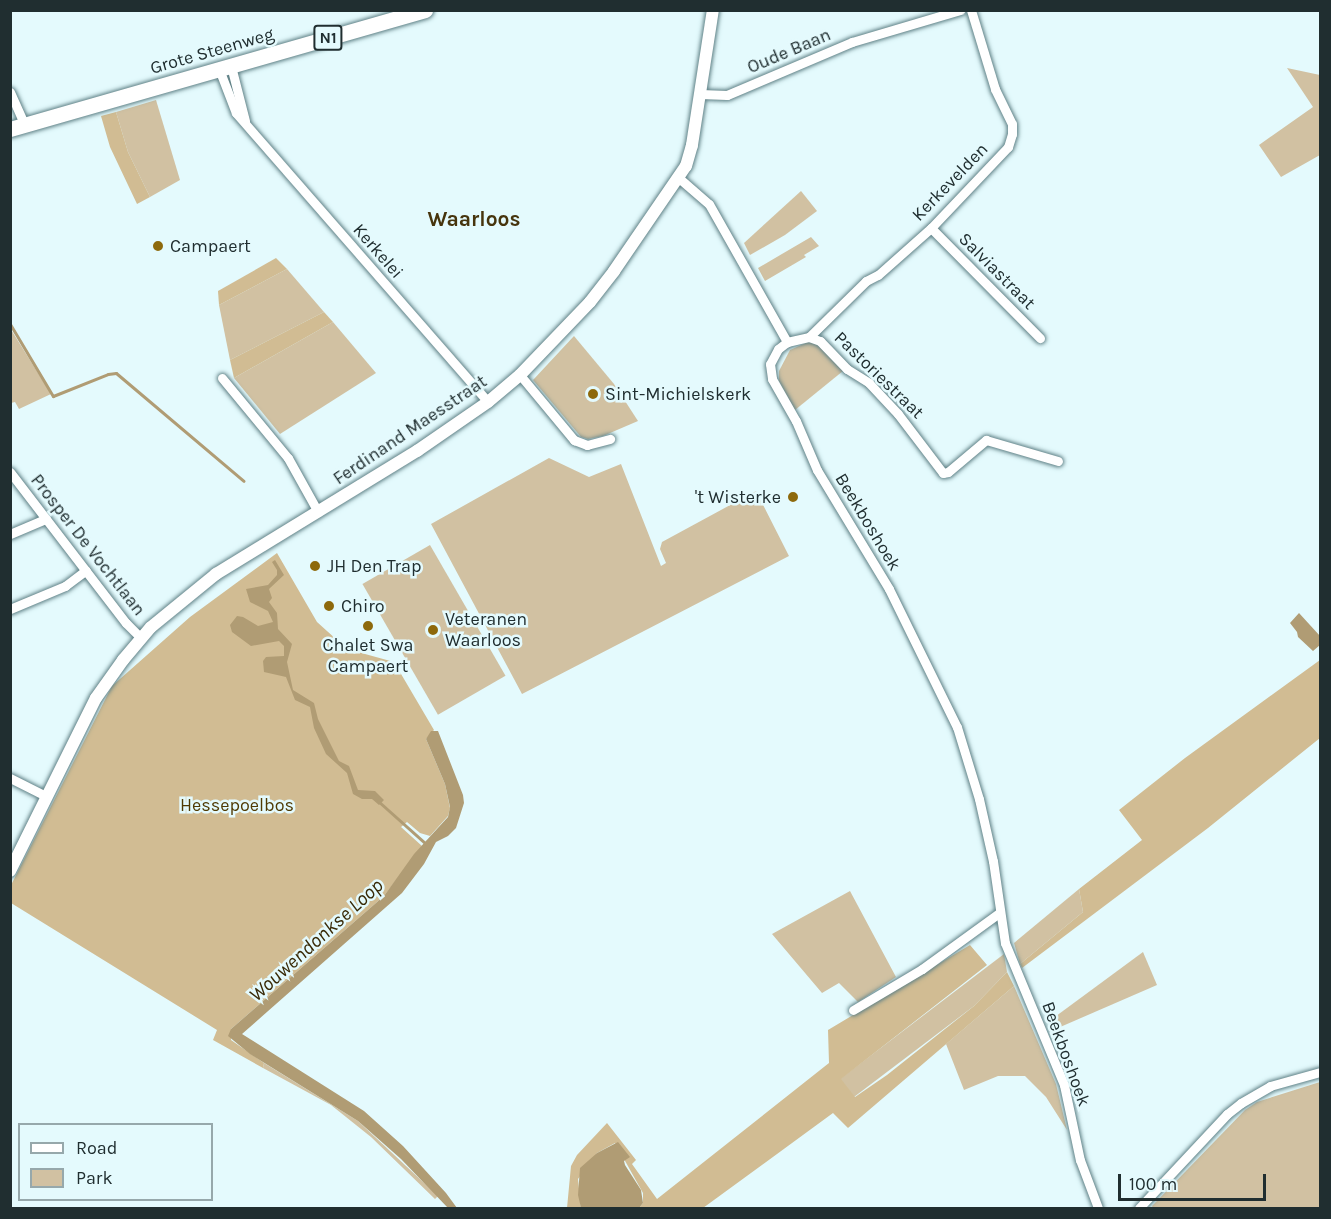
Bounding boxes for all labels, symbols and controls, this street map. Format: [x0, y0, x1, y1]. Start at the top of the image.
street label: Grote Steenweg [148, 23, 276, 79]
street label: Oude Baan [744, 24, 834, 78]
road number: N1 [313, 25, 343, 51]
street label: Kerkevelden [907, 138, 993, 226]
district label: Waarloos [427, 206, 521, 232]
street label: Kerkelei [348, 219, 408, 283]
street label: Salviastraat [954, 228, 1040, 314]
place label: Campaert [170, 235, 251, 257]
marker: Campaert [151, 239, 165, 253]
street label: Pastoriestraat [830, 327, 928, 423]
street label: Ferdinand Maesstraat [329, 371, 491, 489]
place label: Sint-Michielskerk [605, 383, 751, 405]
marker: Sint-Michielskerk [586, 387, 600, 401]
street label: Beekboshoek [830, 469, 906, 575]
street label: Prosper De Vochtlaan [26, 470, 150, 620]
place label: 't Wisterke [695, 486, 781, 508]
marker: 't Wisterke [786, 490, 800, 504]
place label: JH Den Trap [327, 555, 421, 577]
marker: JH Den Trap [308, 559, 322, 573]
place label: Chiro [341, 595, 385, 617]
marker: Chiro [322, 599, 336, 613]
place label: Veteranen Waarloos [445, 609, 527, 652]
marker: Chalet Swa Campaert [361, 619, 375, 633]
marker: Veteranen Waarloos [426, 623, 440, 637]
place label: Chalet Swa Campaert [323, 635, 413, 678]
park label: Hessepoelbos [180, 794, 294, 816]
water label: Wouwendonkse Loop [244, 873, 388, 1007]
street label: Beekboshoek [1037, 999, 1095, 1109]
legend [18, 1123, 213, 1201]
text: Road [76, 1137, 117, 1159]
scale bar [1121, 1162, 1270, 1200]
text: Park [76, 1167, 113, 1189]
text: 100 m [1129, 1173, 1177, 1195]

